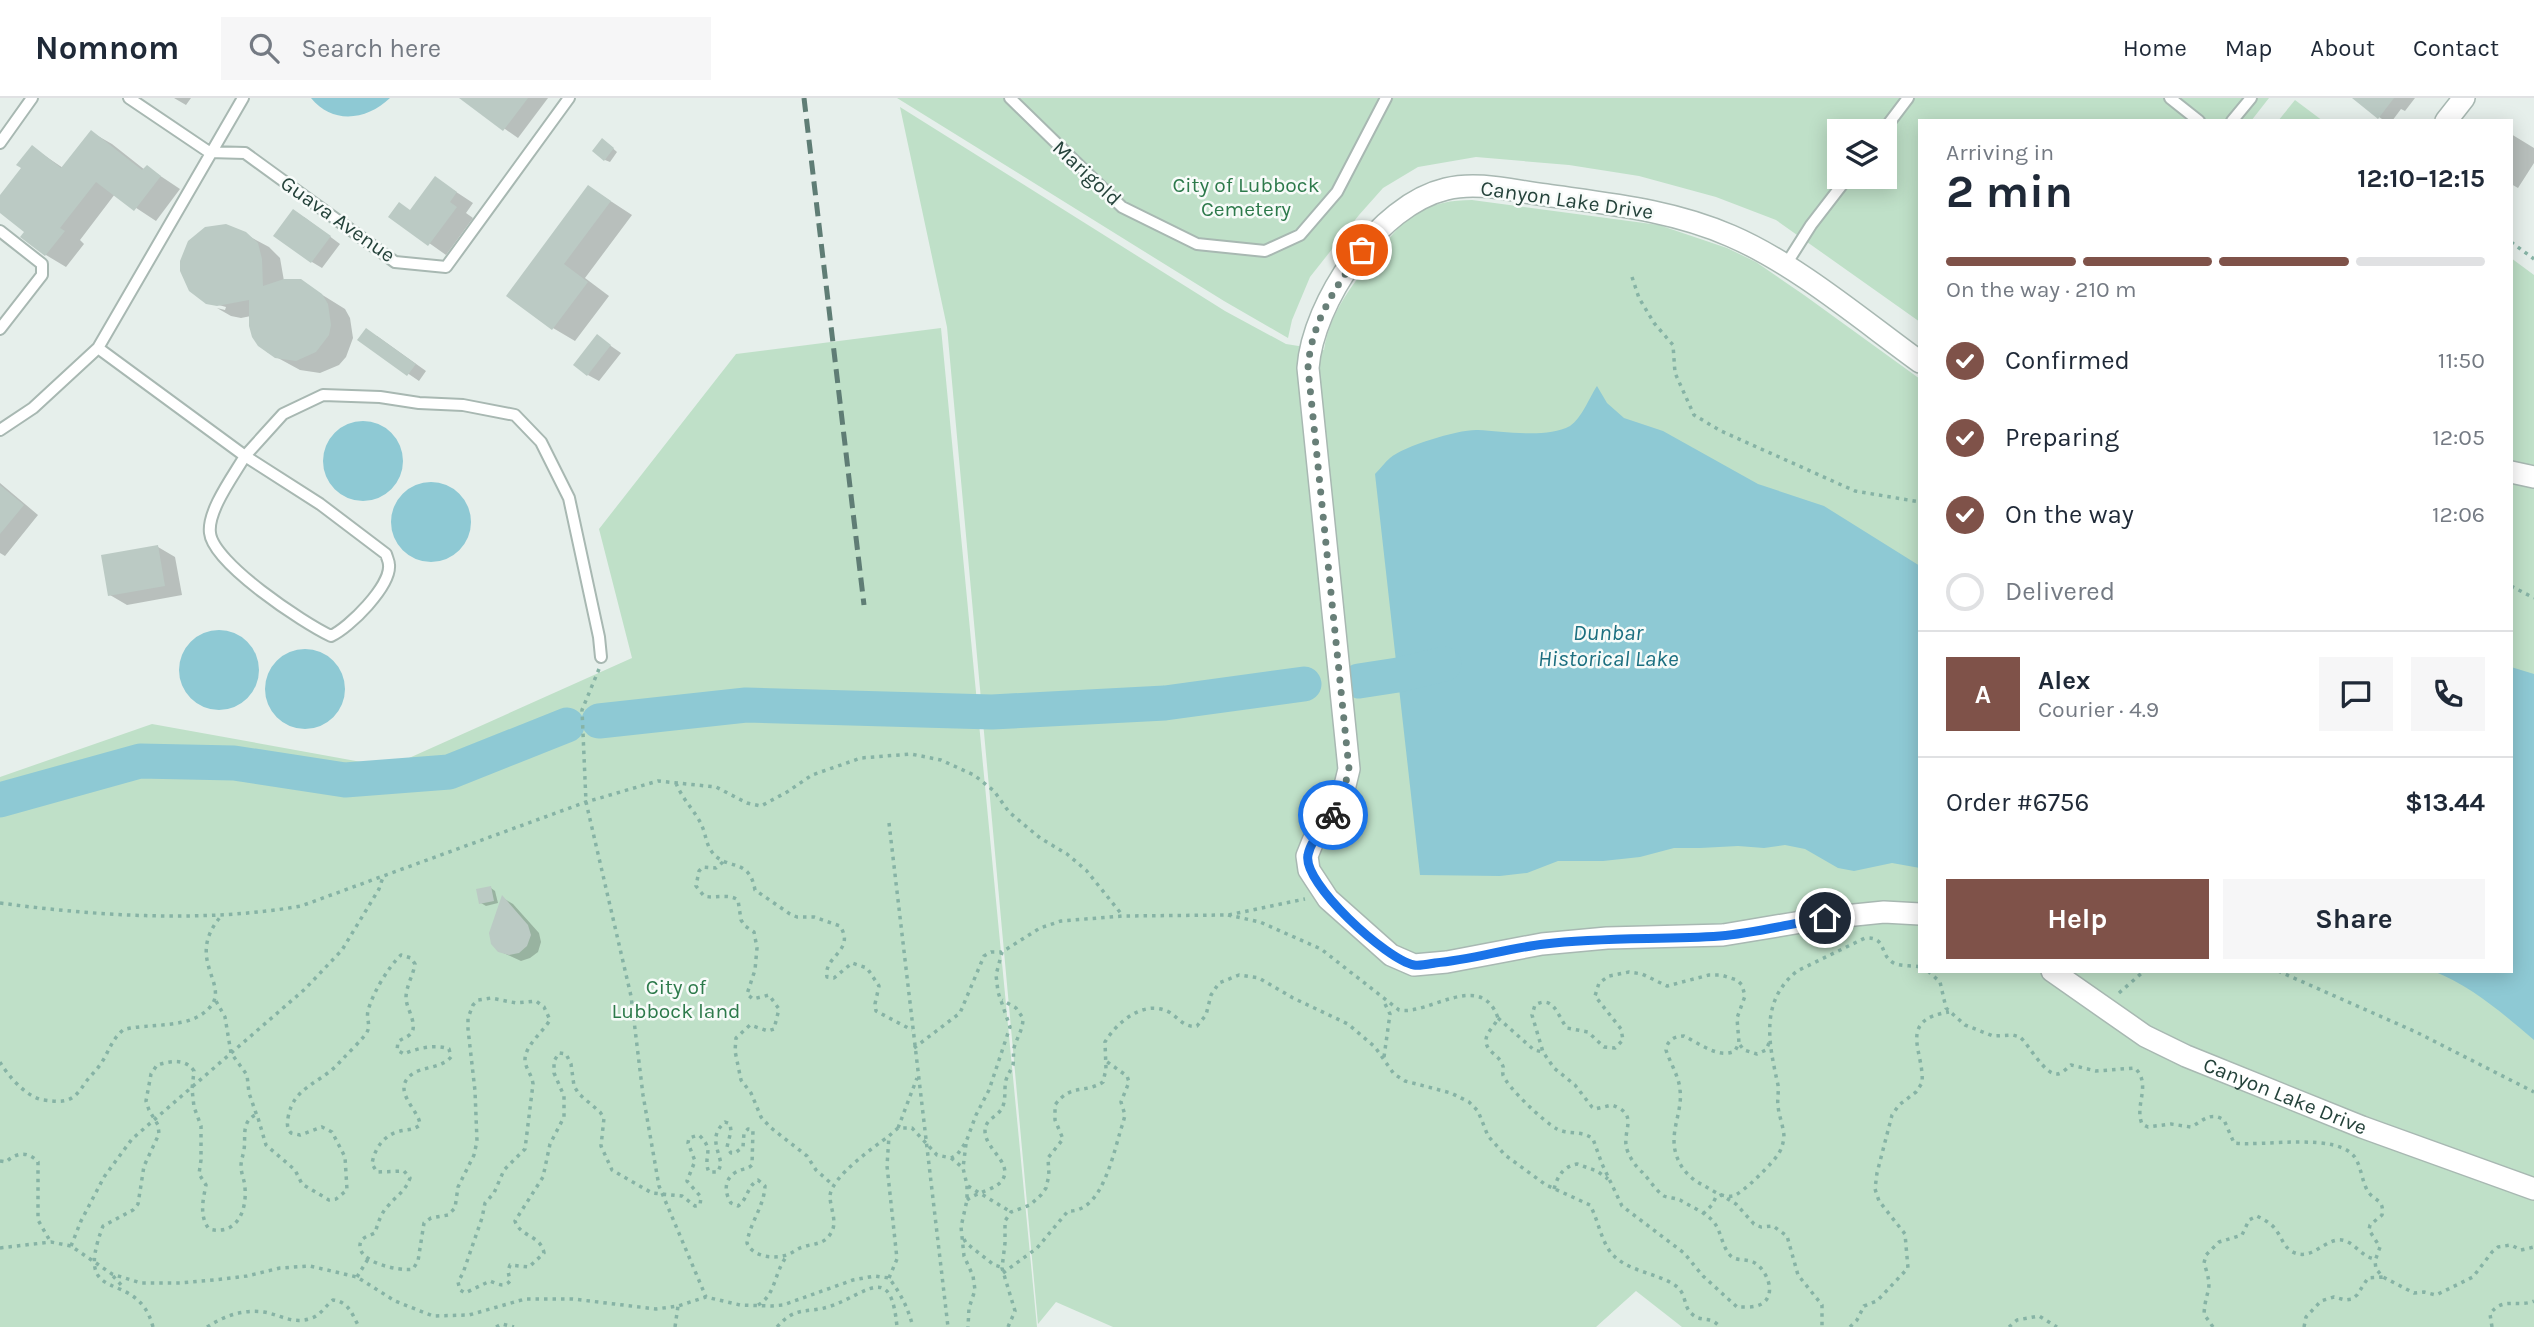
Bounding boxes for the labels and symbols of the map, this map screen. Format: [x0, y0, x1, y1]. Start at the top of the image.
street label: Marigold [1048, 135, 1126, 211]
street label: Guava Avenue [276, 171, 400, 267]
park label: City of Lubbock Cemetery [1172, 173, 1320, 221]
street label: Canyon Lake Drive [1479, 176, 1655, 224]
pin [1332, 220, 1392, 280]
water label: Dunbar Historical Lake [1538, 619, 1679, 672]
courier [1298, 780, 1368, 850]
pin [1795, 888, 1855, 948]
park label: City of Lubbock land [611, 975, 741, 1023]
street label: Canyon Lake Drive [2200, 1052, 2370, 1140]

